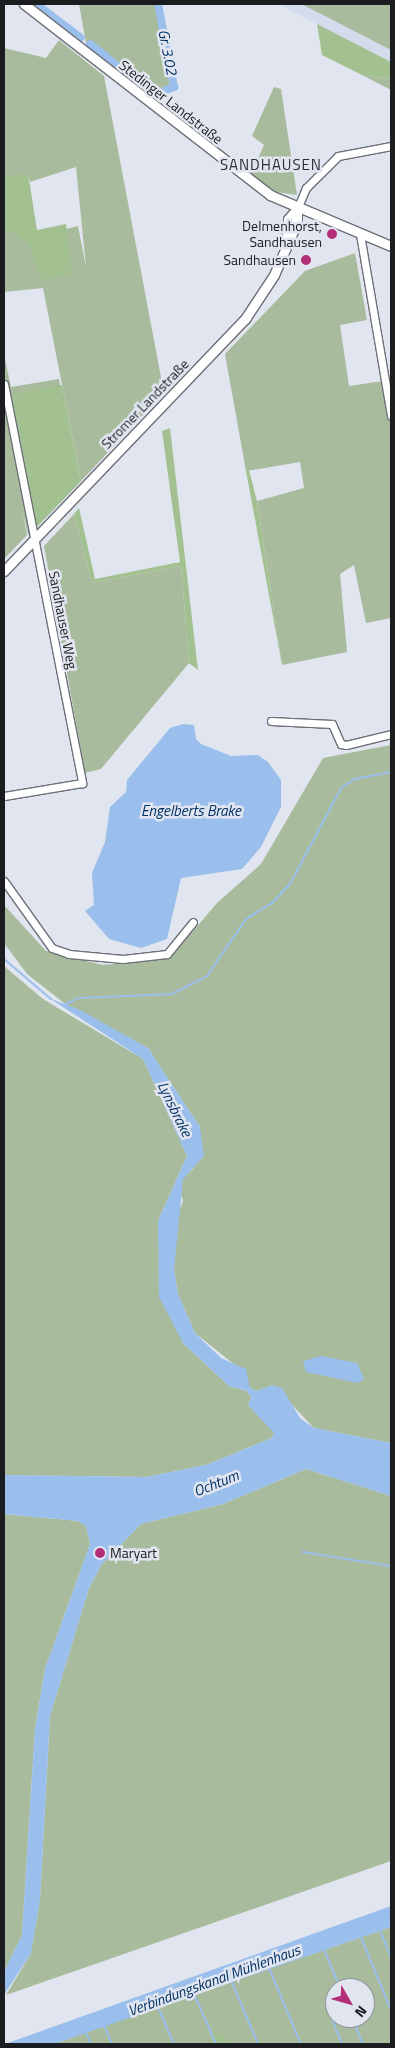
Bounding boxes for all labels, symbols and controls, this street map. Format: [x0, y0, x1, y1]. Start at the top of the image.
water label: Gr. 3.02 [155, 28, 181, 76]
street label: Stedinger Landstraße [116, 56, 226, 148]
district label: SANDHAUSEN [219, 156, 323, 174]
place label: Delmenhorst, Sandhausen [242, 218, 322, 250]
marker: Delmenhorst, Sandhausen [326, 228, 338, 240]
place label: Sandhausen [223, 252, 296, 268]
marker: Sandhausen [300, 254, 312, 266]
street label: Stromer Landstraße [98, 356, 192, 452]
street label: Sandhauser Weg [45, 570, 81, 670]
water label: Engelberts Brake [141, 802, 241, 820]
water label: Lynsbrake [154, 1078, 196, 1140]
water label: Ochtum [191, 1466, 241, 1500]
place label: Maryart [110, 1545, 157, 1561]
marker: Maryart [94, 1547, 106, 1559]
water label: Verbindungskanal Mühlenhaus [125, 1940, 303, 2020]
north arrow [325, 1978, 375, 2028]
text: N [350, 2002, 373, 2022]

